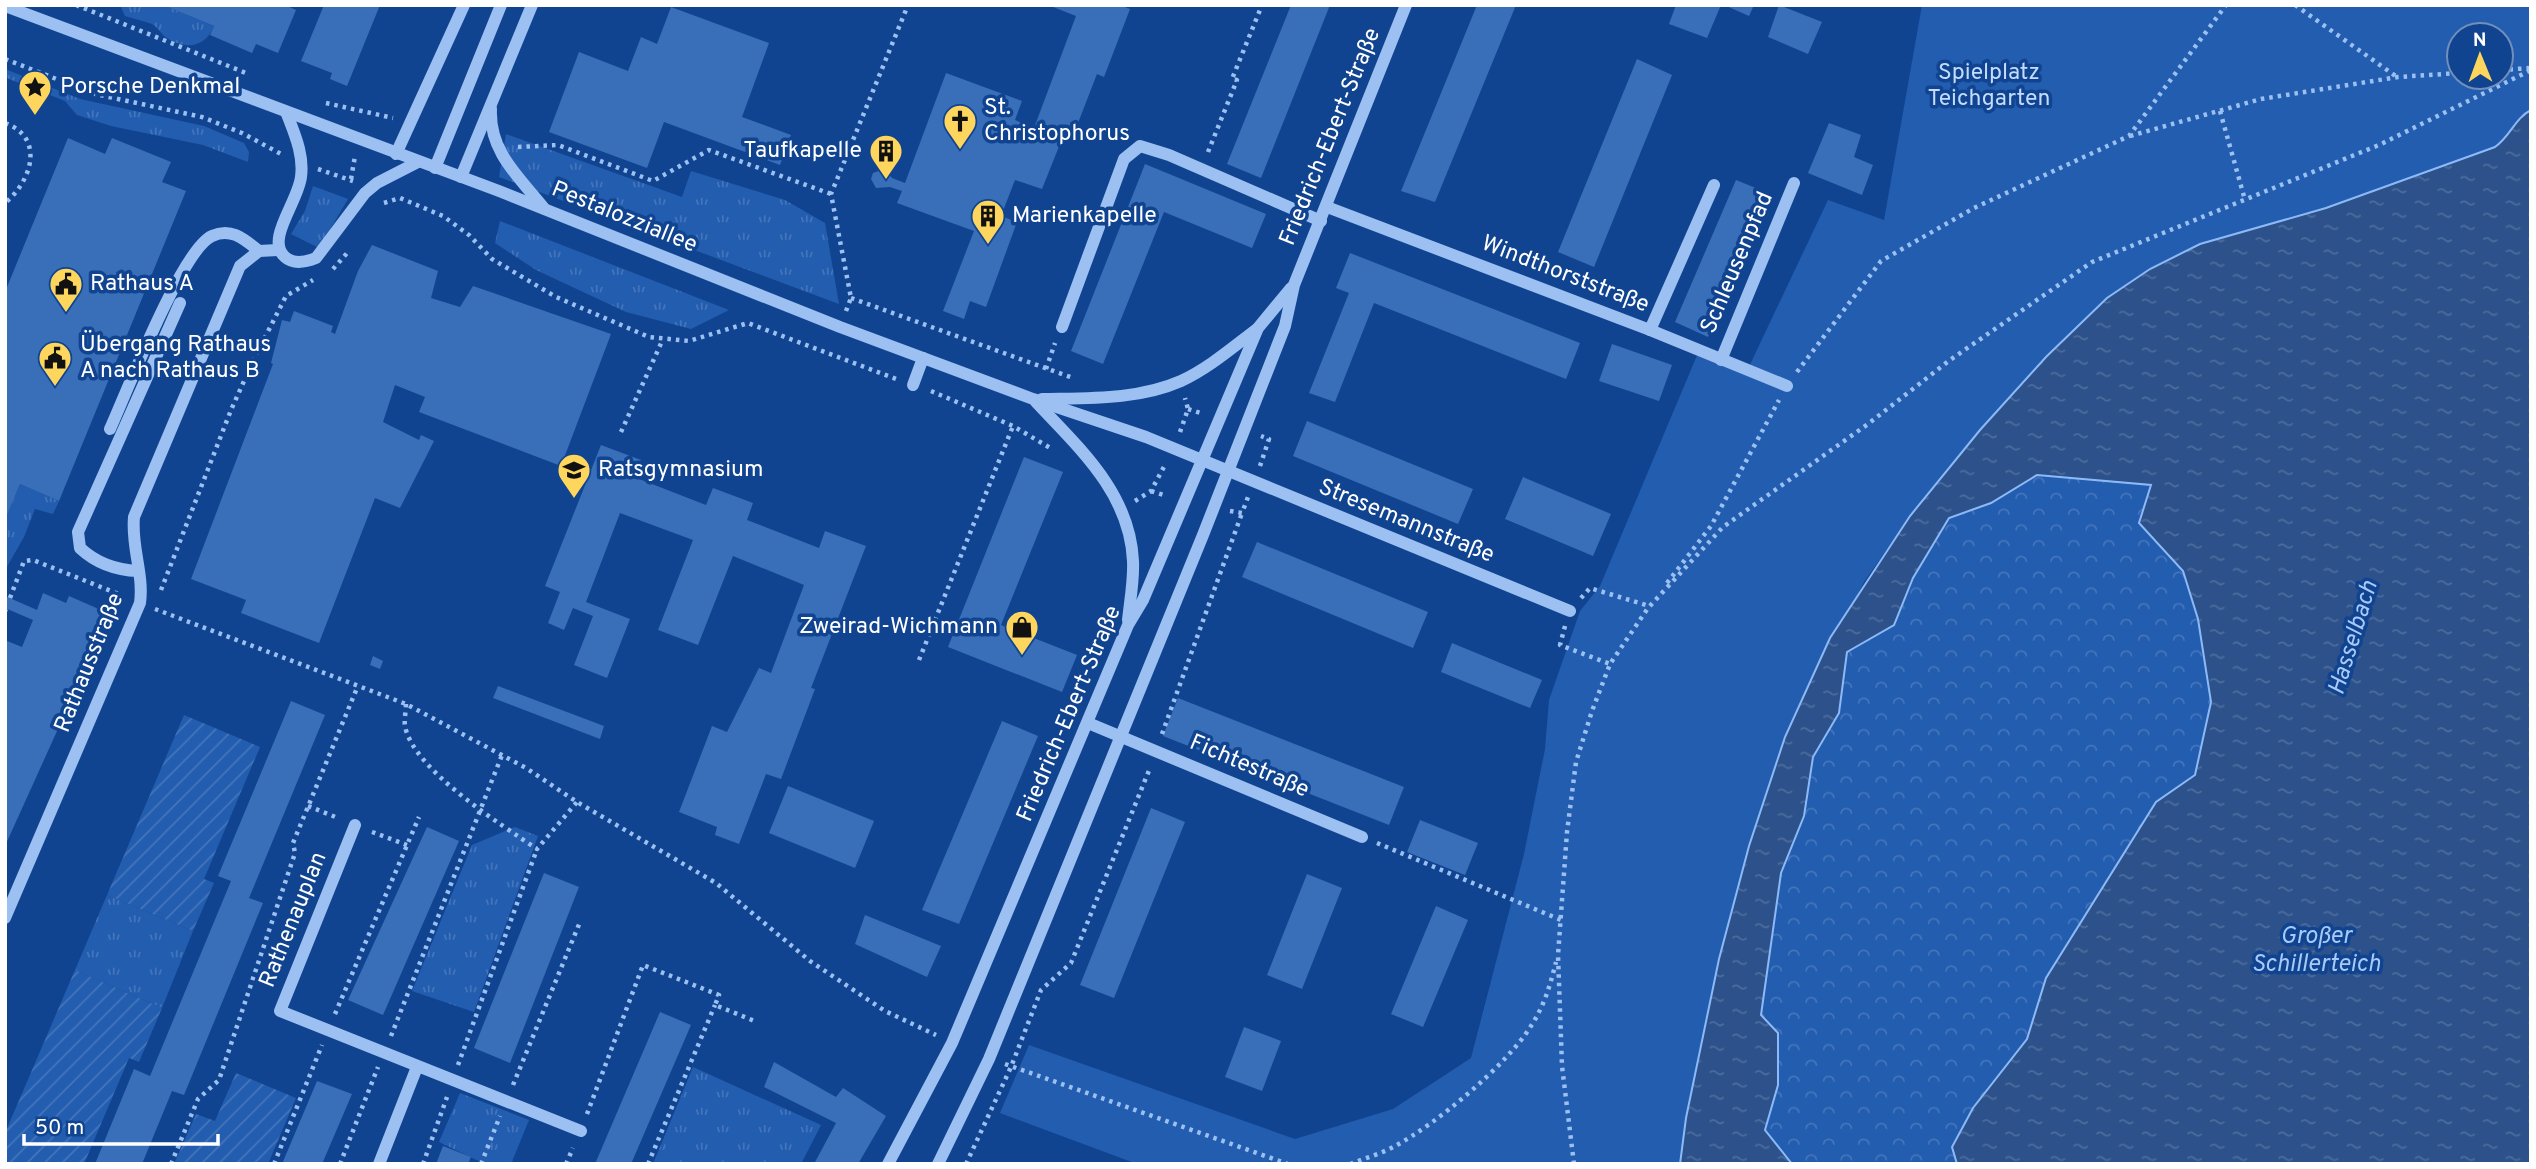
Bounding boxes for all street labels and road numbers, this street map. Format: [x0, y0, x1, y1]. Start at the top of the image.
street label: Friedrich-Ebert-Straße [1274, 24, 1388, 250]
street label: Pestalozziallee [547, 176, 701, 260]
street label: Schleusenpfad [1695, 188, 1781, 338]
street label: Windthorststraße [1477, 230, 1653, 320]
street label: Stresemannstraße [1314, 473, 1498, 571]
street label: Rathausstraße [49, 589, 131, 737]
street label: Friedrich-Ebert-Straße [1011, 601, 1129, 827]
street label: Fichtestraße [1185, 729, 1313, 805]
street label: Rathenauplan [254, 848, 334, 992]

